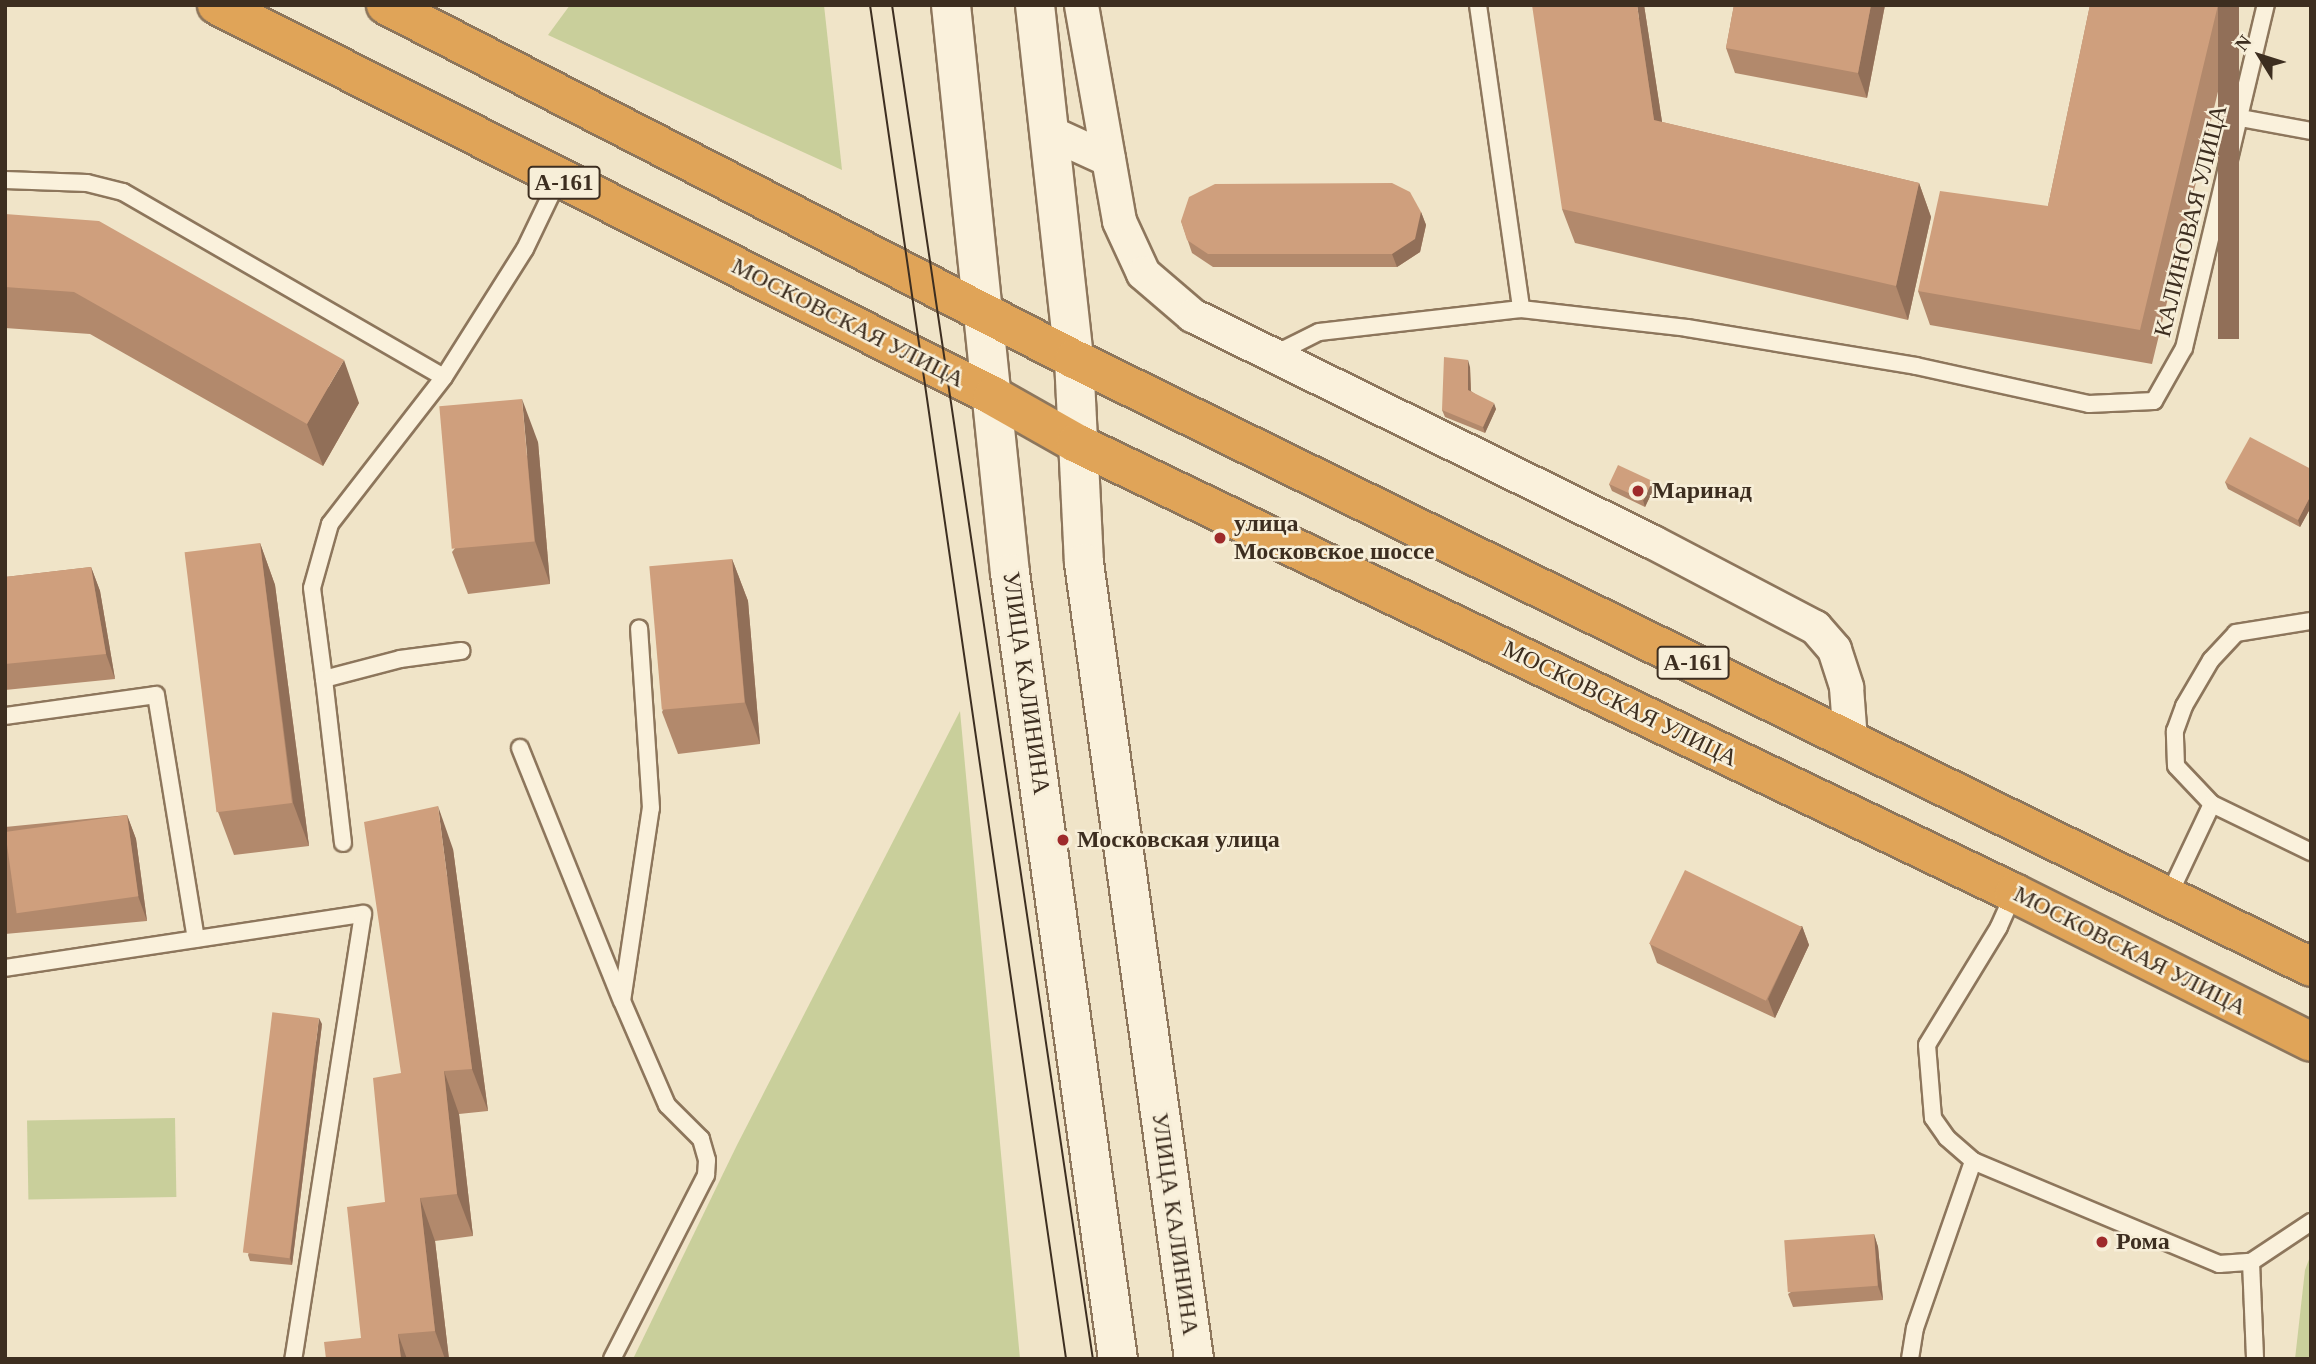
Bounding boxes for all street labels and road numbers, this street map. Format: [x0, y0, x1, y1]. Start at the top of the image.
street label: КАЛИНОВАЯ УЛИЦА [2148, 102, 2234, 340]
road number: А-161 [527, 164, 601, 202]
street label: МОСКОВСКАЯ УЛИЦА [727, 252, 969, 394]
street label: УЛИЦА КАЛИНИНА [996, 570, 1056, 796]
street label: МОСКОВСКАЯ УЛИЦА [1498, 635, 1742, 773]
road number: А-161 [1656, 643, 1730, 682]
street label: МОСКОВСКАЯ УЛИЦА [2009, 880, 2251, 1022]
street label: УЛИЦА КАЛИНИНА [1145, 1111, 1205, 1337]

